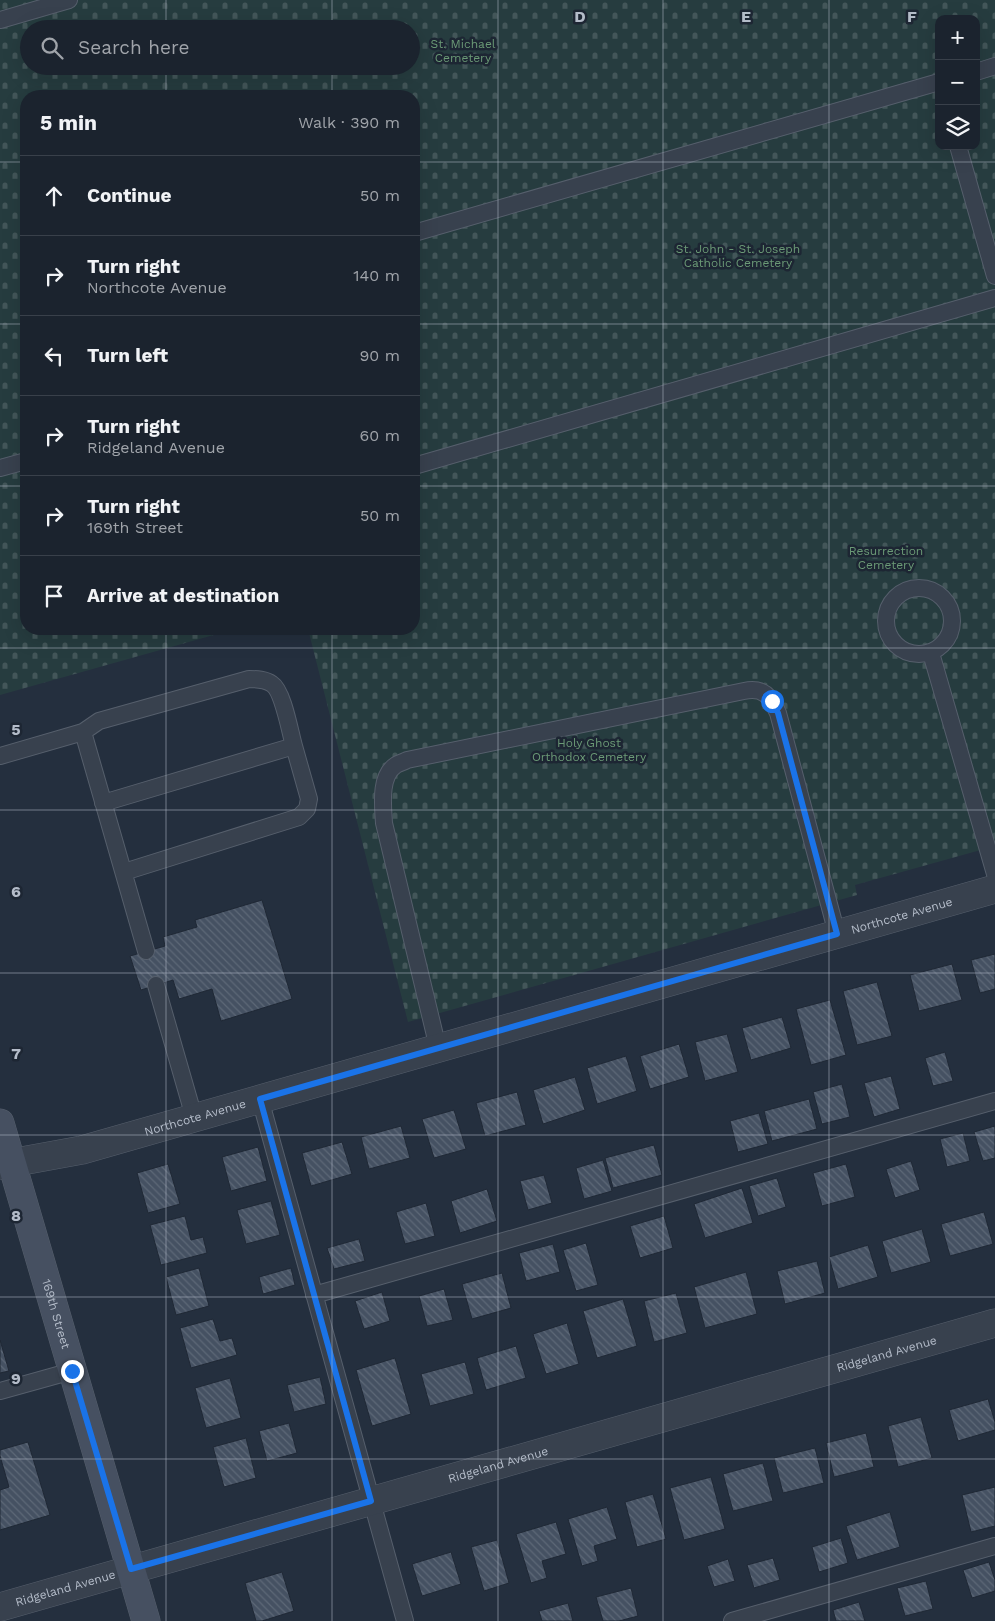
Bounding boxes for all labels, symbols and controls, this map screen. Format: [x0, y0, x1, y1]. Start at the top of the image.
text: D [574, 7, 586, 26]
text: E [741, 7, 751, 26]
text: F [907, 7, 917, 26]
map controls [935, 15, 980, 150]
button: + [935, 15, 980, 60]
search box [20, 20, 420, 75]
icon: search [38, 34, 66, 62]
text: Search here [78, 36, 189, 59]
park label: St. Michael Cemetery [431, 37, 496, 65]
button: − [935, 60, 980, 105]
button: layers [935, 105, 980, 150]
text: 5 min [40, 110, 97, 135]
text: Walk · 390 m [298, 113, 400, 132]
icon: ahead [40, 182, 68, 210]
text: Continue [87, 184, 171, 207]
text: 50 m [360, 186, 400, 205]
park label: St. John - St. Joseph Catholic Cemetery [676, 242, 800, 270]
text: Turn right [87, 255, 180, 278]
icon: right [40, 262, 68, 290]
text: 140 m [353, 266, 400, 285]
text: Northcote Avenue [87, 278, 227, 297]
icon: left [40, 342, 68, 370]
text: Turn left [87, 344, 168, 367]
text: 90 m [359, 346, 400, 365]
text: Turn right [87, 415, 180, 438]
icon: right [40, 422, 68, 450]
text: 60 m [360, 426, 400, 445]
text: Ridgeland Avenue [87, 438, 225, 457]
text: Turn right [87, 495, 180, 518]
icon: right [40, 502, 68, 530]
text: 50 m [360, 506, 400, 525]
text: 169th Street [87, 518, 183, 537]
park label: Resurrection Cemetery [849, 544, 923, 572]
icon: arrive [40, 582, 68, 610]
text: Arrive at destination [87, 584, 279, 607]
route start [761, 690, 784, 713]
text: 5 [11, 720, 21, 739]
park label: Holy Ghost Orthodox Cemetery [532, 736, 647, 764]
text: 6 [11, 882, 21, 901]
street label: Northcote Avenue [849, 894, 954, 937]
text: 7 [11, 1044, 21, 1063]
street label: Northcote Avenue [143, 1097, 248, 1139]
text: 8 [11, 1206, 21, 1225]
street label: 169th Street [39, 1277, 73, 1351]
street label: Ridgeland Avenue [835, 1333, 938, 1375]
route end [61, 1360, 84, 1383]
text: 9 [11, 1369, 21, 1388]
street label: Ridgeland Avenue [446, 1444, 550, 1486]
street label: Ridgeland Avenue [14, 1567, 117, 1609]

